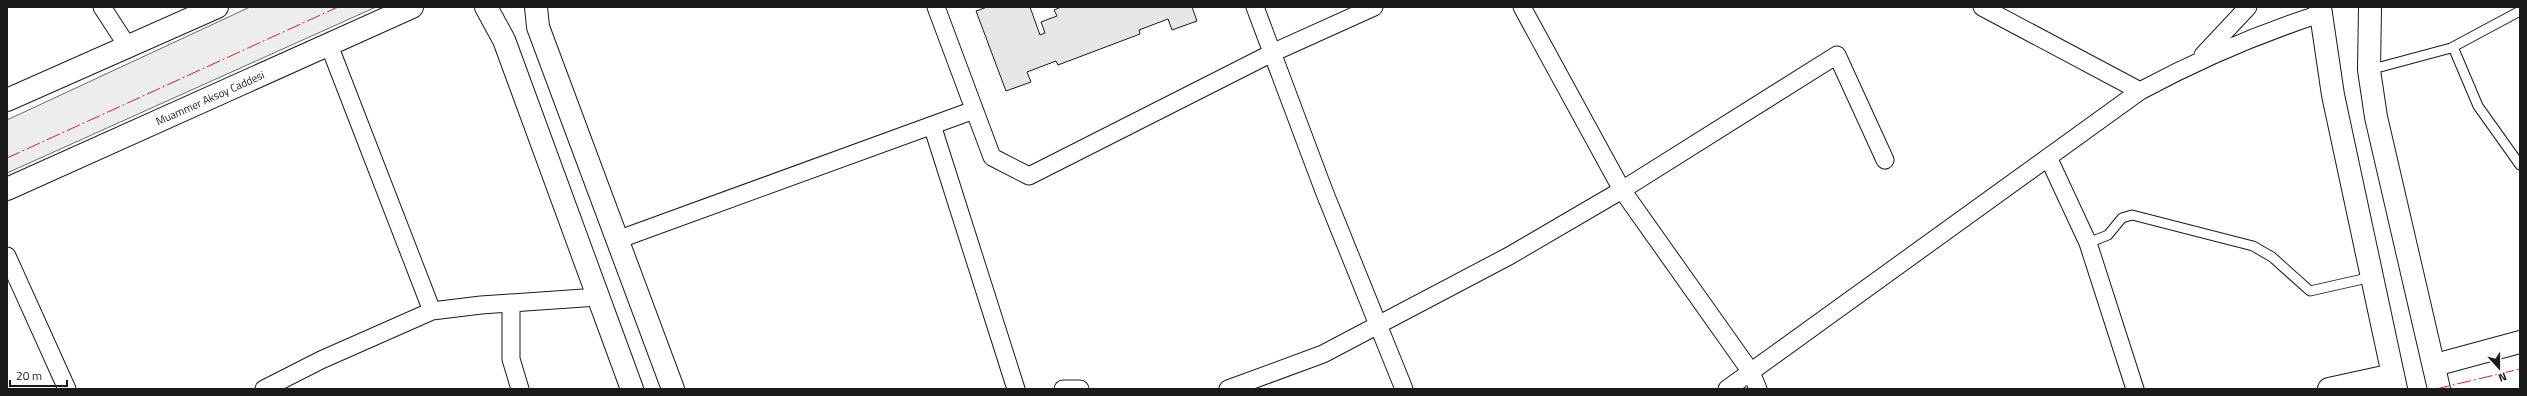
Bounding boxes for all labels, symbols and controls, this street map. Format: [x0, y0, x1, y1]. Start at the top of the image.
street label: Muammer Aksoy Caddesi [153, 67, 267, 129]
north arrow [2479, 348, 2519, 388]
scale bar [10, 362, 67, 388]
text: 20 m [16, 366, 42, 385]
text: N [2496, 369, 2509, 386]

